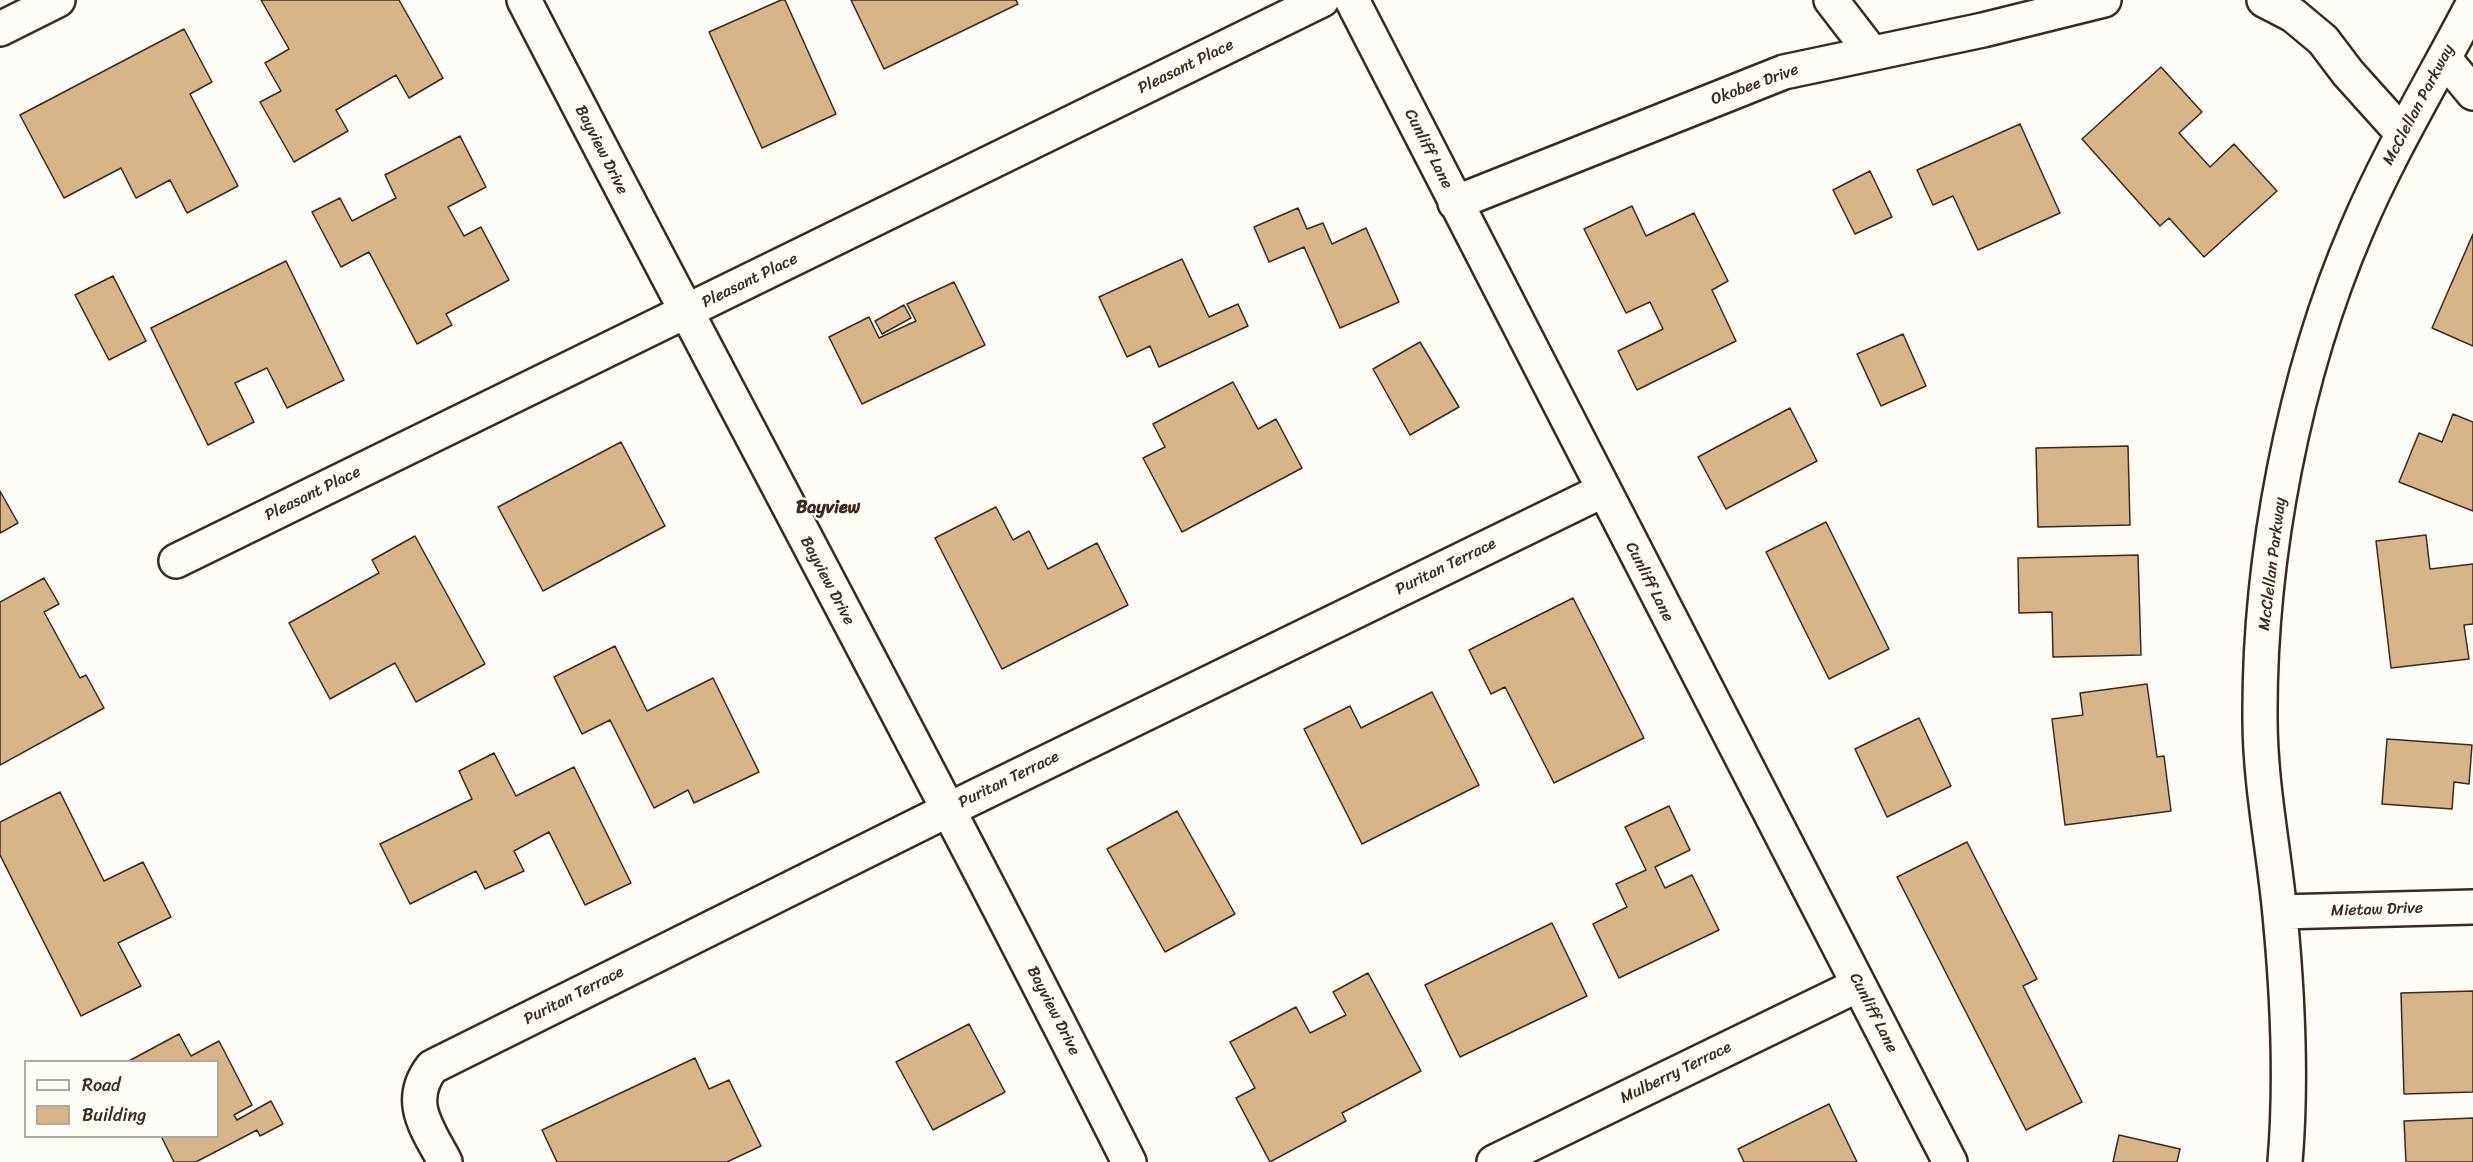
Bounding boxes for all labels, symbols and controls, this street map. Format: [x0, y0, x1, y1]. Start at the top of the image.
street label: Pleasant Place [1135, 36, 1237, 98]
street label: McClellan Parkway [2379, 41, 2459, 169]
street label: Okobee Drive [1709, 60, 1801, 110]
street label: Bayview Drive [570, 102, 632, 198]
street label: Cunliff Lane [1400, 106, 1456, 192]
street label: Pleasant Place [699, 250, 801, 312]
street label: Pleasant Place [262, 463, 364, 525]
street label: McClellan Parkway [2255, 496, 2291, 632]
district label: Bayview [796, 497, 860, 519]
street label: Bayview Drive [796, 533, 858, 629]
street label: Puritan Terrace [1393, 534, 1499, 600]
street label: Cunliff Lane [1621, 539, 1677, 625]
street label: Puritan Terrace [956, 747, 1062, 813]
street label: Mietaw Drive [2331, 899, 2423, 921]
street label: Puritan Terrace [521, 963, 627, 1029]
street label: Bayview Drive [1022, 963, 1084, 1059]
street label: Cunliff Lane [1845, 970, 1901, 1056]
street label: Mulberry Terrace [1617, 1038, 1735, 1108]
legend [24, 1060, 219, 1138]
text: Road [82, 1069, 121, 1101]
text: Building [82, 1099, 146, 1131]

